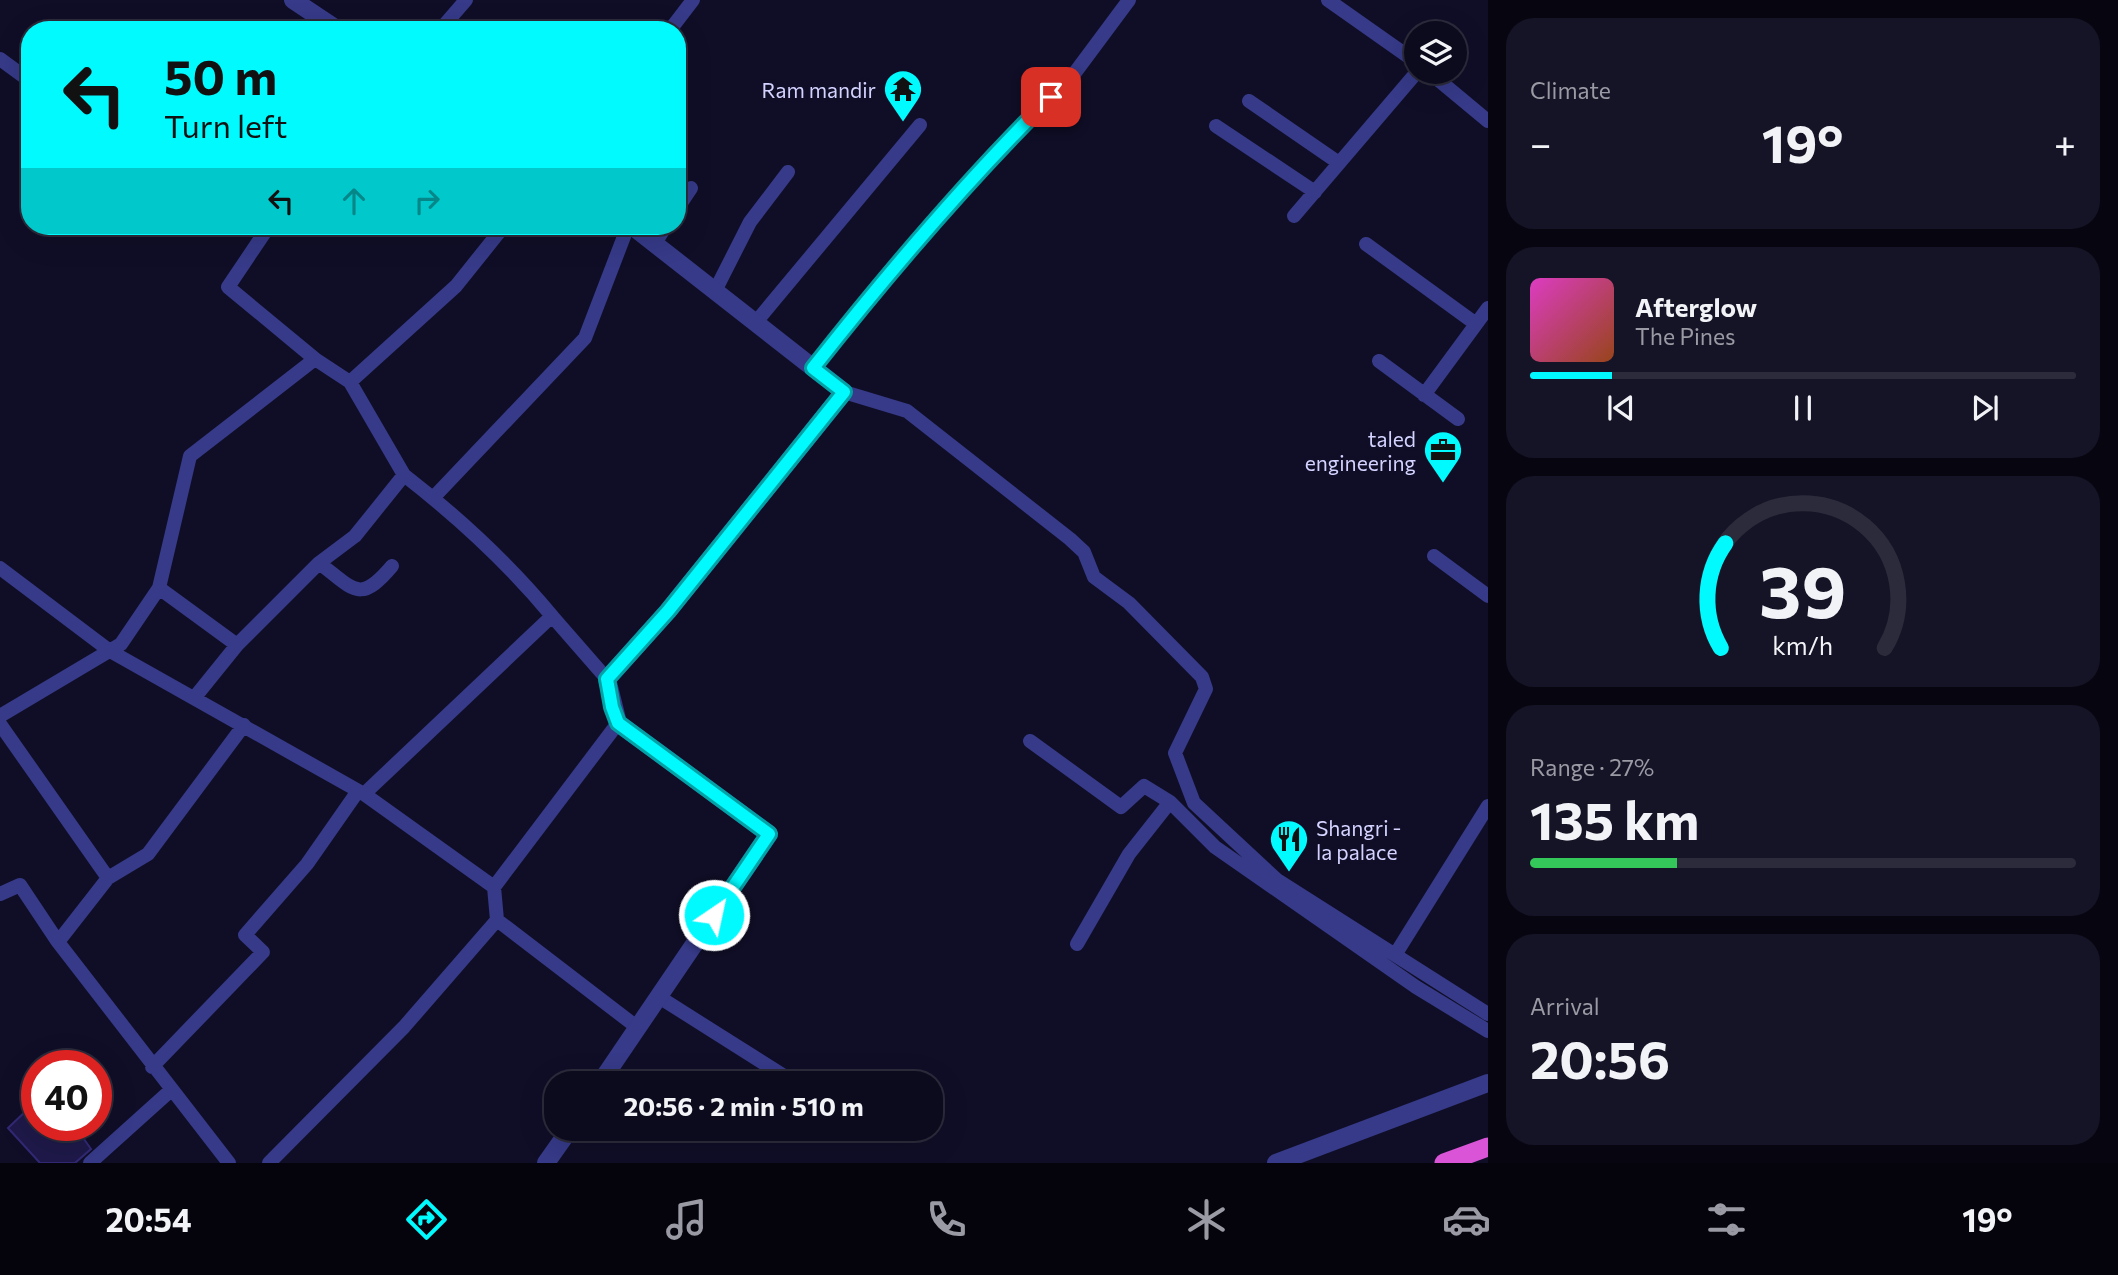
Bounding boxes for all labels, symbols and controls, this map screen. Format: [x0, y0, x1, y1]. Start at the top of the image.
map controls [1404, 21, 1467, 84]
button: layers [1404, 21, 1467, 84]
text: 50 m [164, 45, 277, 105]
icon: left [49, 49, 140, 140]
pin [1021, 67, 1081, 127]
temple icon: Ram mandir [882, 68, 924, 123]
text: Climate [1530, 76, 1611, 104]
place label: Ram mandir [761, 77, 876, 102]
icon: arrive [1032, 78, 1070, 116]
text: Turn left [164, 105, 288, 145]
text: 19° [1762, 110, 1843, 174]
text: − [1530, 119, 1552, 166]
text: + [2054, 119, 2076, 166]
icon: left [262, 182, 300, 220]
icon: ahead [335, 182, 373, 220]
icon: right [408, 182, 446, 220]
text: Afterglow [1635, 291, 1757, 322]
text: The Pines [1635, 322, 1736, 350]
icon: previous [1602, 389, 1640, 427]
icon: pause [1784, 389, 1822, 427]
icon: next [1966, 389, 2004, 427]
place label: taled engineering [1305, 426, 1416, 475]
office icon: taled engineering [1422, 429, 1464, 484]
text: 39 [1759, 544, 1847, 633]
text: km/h [1773, 629, 1833, 659]
text: Range · 27% [1530, 753, 1654, 781]
text: 135 km [1530, 787, 1699, 851]
place label: Shangri - la palace [1316, 815, 1401, 864]
restaurant icon: Shangri - la palace [1268, 818, 1310, 873]
position arrow [677, 878, 751, 952]
text: Arrival [1530, 992, 1600, 1020]
text: 20:56 [1530, 1026, 1670, 1090]
speed limit sign: 40 [21, 1050, 112, 1141]
text: 20:56 · 2 min · 510 m [623, 1090, 864, 1121]
icon: directions [402, 1195, 451, 1244]
icon: music [662, 1195, 711, 1244]
icon: phone [922, 1195, 971, 1244]
icon: climate [1182, 1195, 1231, 1244]
icon: car [1442, 1195, 1491, 1244]
icon: filters [1702, 1195, 1751, 1244]
text: 20:54 [105, 1199, 192, 1239]
text: 19° [1962, 1199, 2013, 1239]

